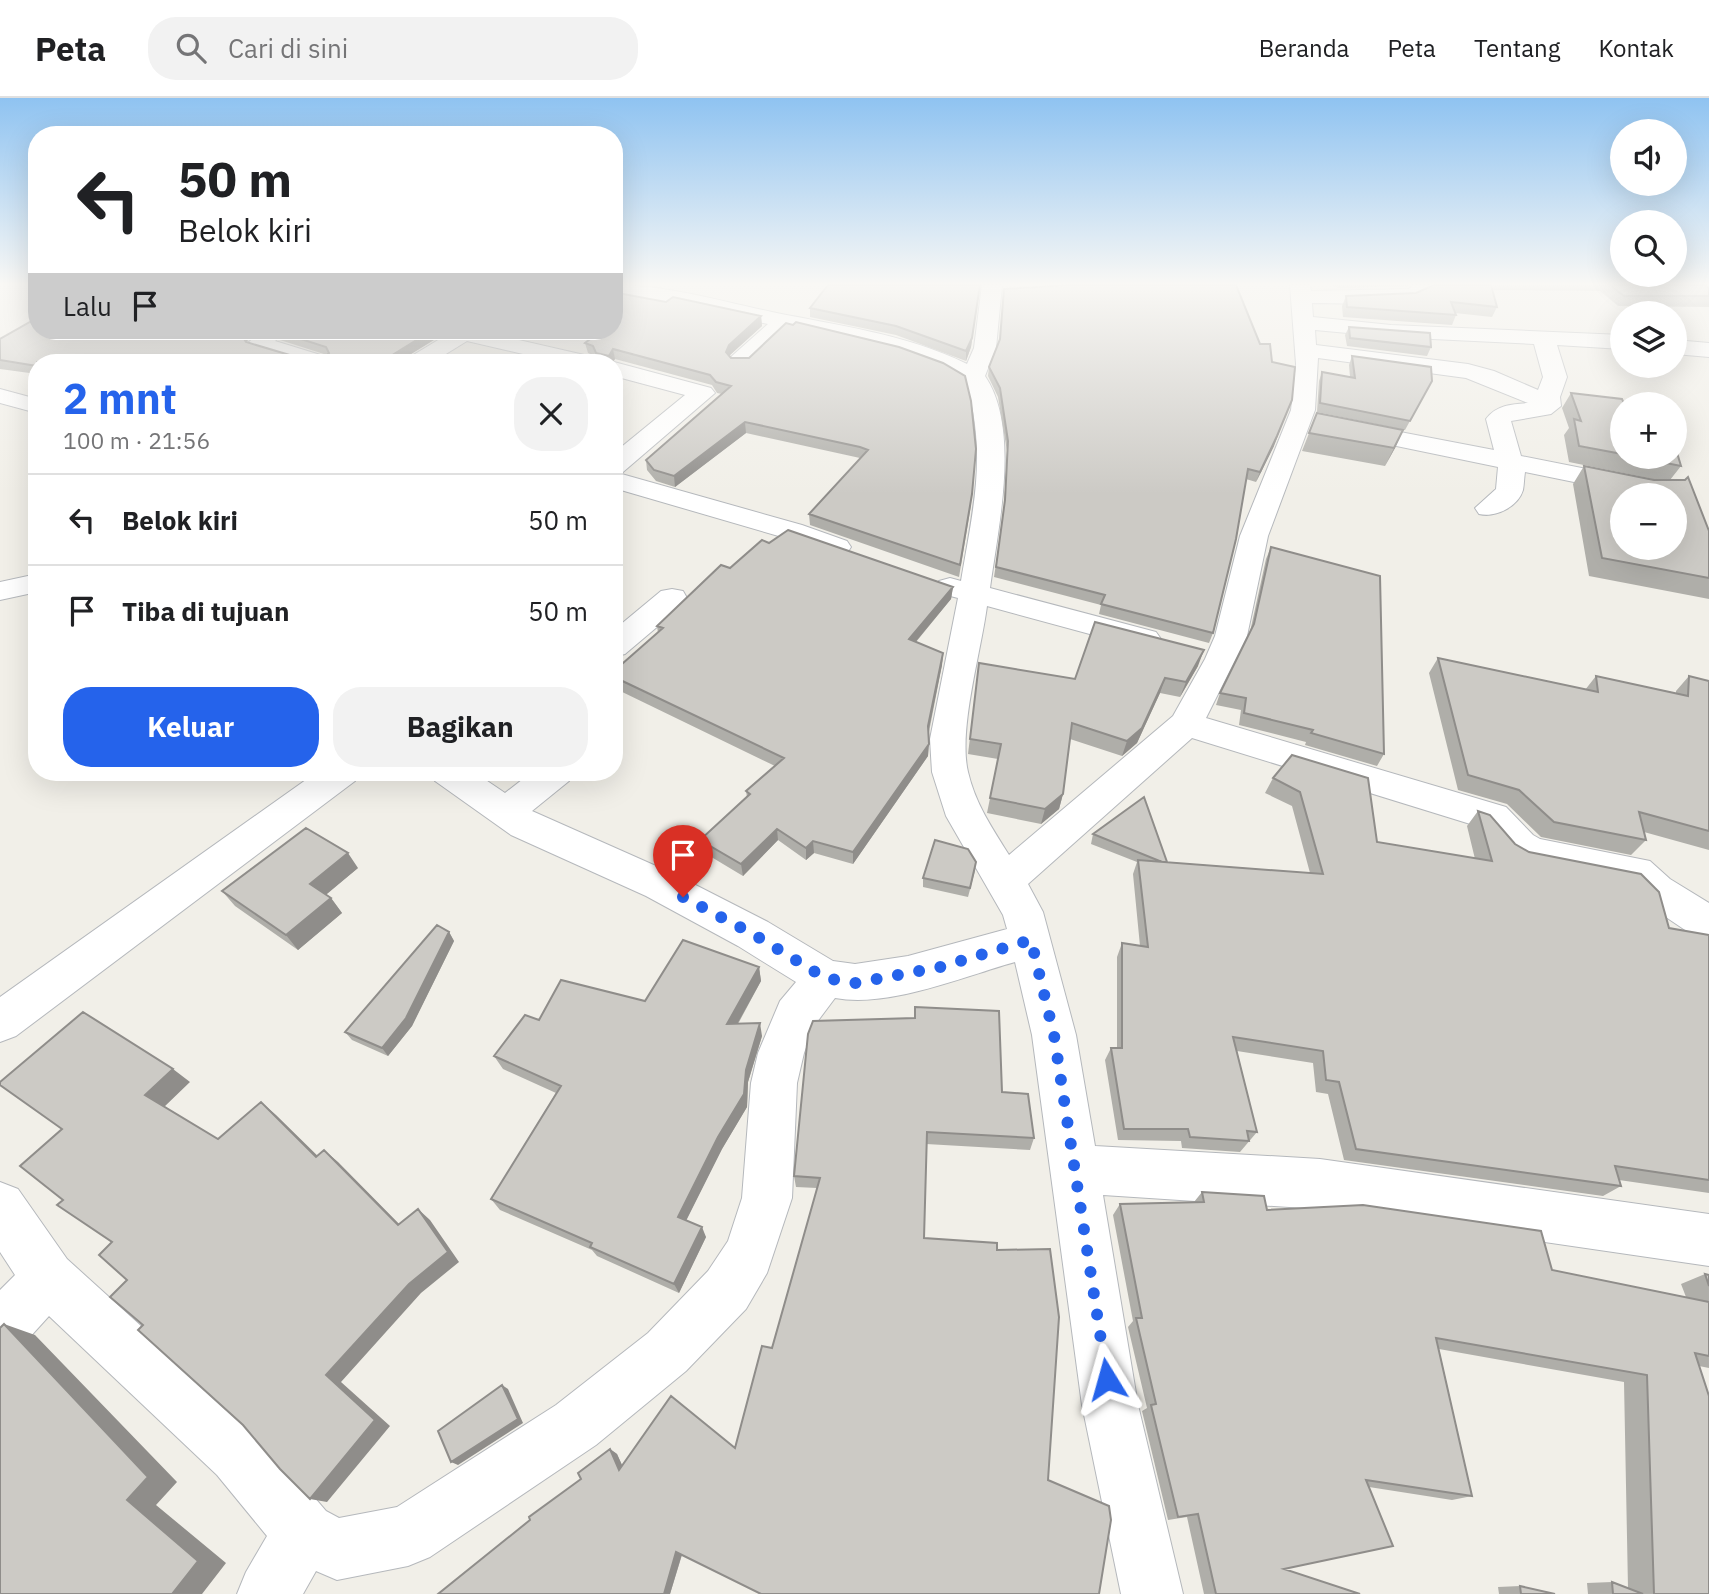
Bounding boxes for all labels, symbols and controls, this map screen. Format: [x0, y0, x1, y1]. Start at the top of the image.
search box [148, 17, 638, 80]
text: Peta [35, 27, 106, 70]
icon: search [172, 29, 210, 67]
text: Cari di sini [228, 31, 348, 65]
text: Beranda [1259, 32, 1349, 64]
text: Peta [1387, 32, 1436, 64]
text: Tentang [1474, 32, 1560, 64]
text: Kontak [1598, 32, 1674, 64]
map controls [1610, 119, 1687, 560]
button: sound [1610, 119, 1687, 196]
text: 50 m [178, 147, 292, 210]
icon: left [63, 154, 154, 245]
text: Belok kiri [178, 209, 312, 251]
button: search [1610, 210, 1687, 287]
icon: arrive [126, 287, 164, 325]
text: Lalu [63, 289, 112, 323]
button: layers [1610, 301, 1687, 378]
text: 2 mnt [63, 371, 177, 426]
button: close [514, 377, 588, 451]
button: + [1610, 392, 1687, 469]
text: 100 m · 21:56 [63, 425, 210, 455]
button: − [1610, 483, 1687, 560]
icon: left [63, 501, 101, 539]
text: Belok kiri [122, 503, 238, 537]
text: 50 m [528, 503, 588, 537]
icon: arrive [63, 592, 101, 630]
text: Tiba di tujuan [122, 594, 289, 628]
text: 50 m [528, 594, 588, 628]
button: Keluar [63, 687, 319, 767]
button: Bagikan [333, 687, 588, 767]
pin [653, 825, 713, 897]
icon: arrive [664, 836, 702, 874]
position arrow [1070, 1342, 1144, 1416]

